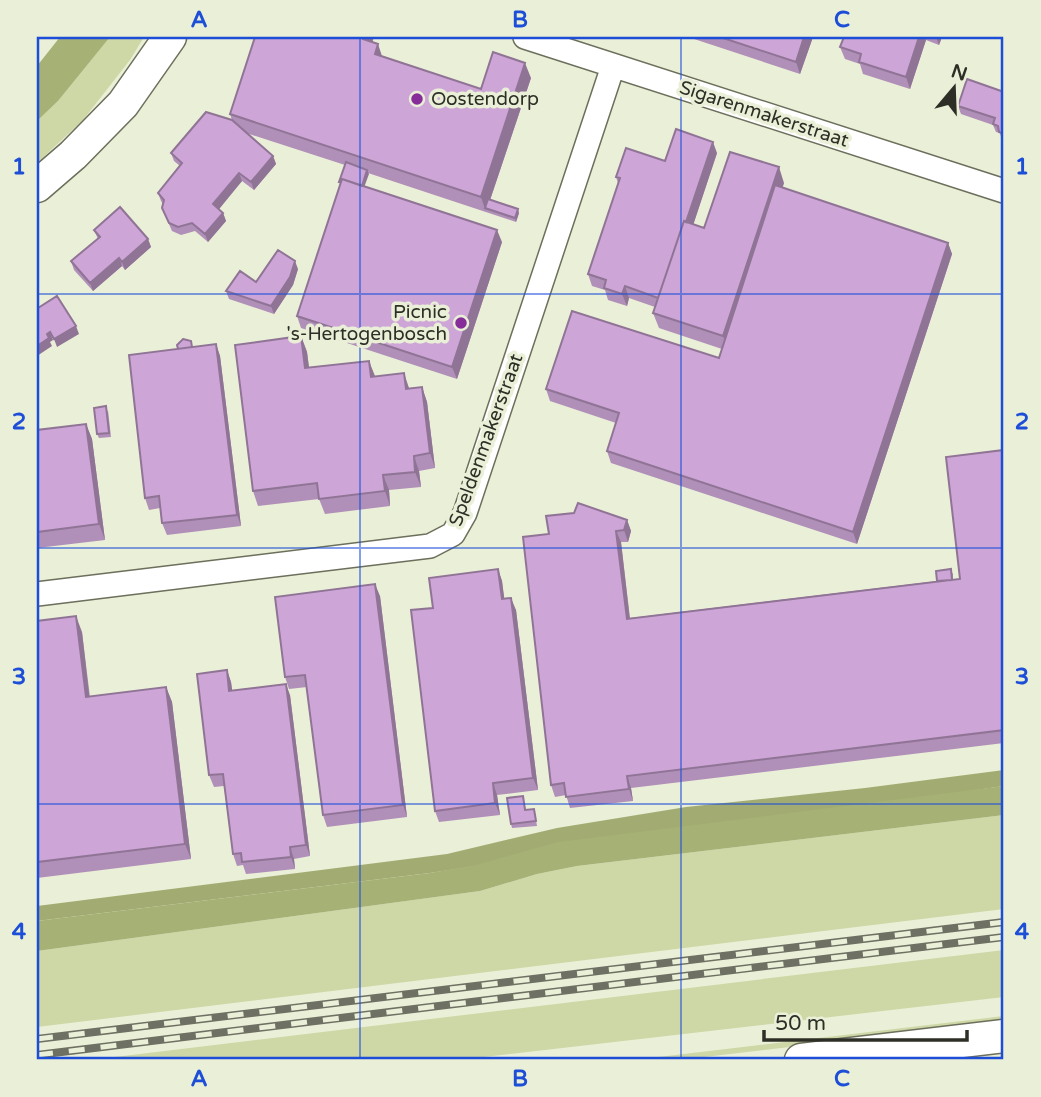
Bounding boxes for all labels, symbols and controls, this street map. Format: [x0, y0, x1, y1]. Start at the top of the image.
text: A [190, 6, 208, 34]
text: B [512, 6, 528, 34]
text: C [834, 6, 850, 34]
north arrow [918, 52, 988, 122]
text: N [948, 60, 970, 86]
street label: Sigarenmakerstraat [677, 76, 851, 152]
place label: Oostendorp [431, 88, 539, 110]
marker: Oostendorp [409, 91, 425, 107]
text: 1 [12, 153, 26, 181]
text: 1 [1015, 153, 1029, 181]
place label: Picnic 's-Hertogenbosch [286, 301, 447, 345]
marker: Picnic 's-Hertogenbosch [453, 315, 469, 331]
street label: Speldenmakerstraat [445, 351, 527, 529]
text: 2 [12, 408, 26, 436]
text: 2 [1015, 408, 1029, 436]
text: 3 [12, 663, 26, 691]
text: 3 [1015, 663, 1029, 691]
text: 4 [12, 918, 27, 946]
text: 4 [1015, 918, 1030, 946]
scale bar [764, 999, 968, 1043]
text: 50 m [775, 1011, 826, 1036]
text: A [190, 1065, 208, 1093]
text: B [512, 1065, 528, 1093]
text: C [834, 1065, 850, 1093]

